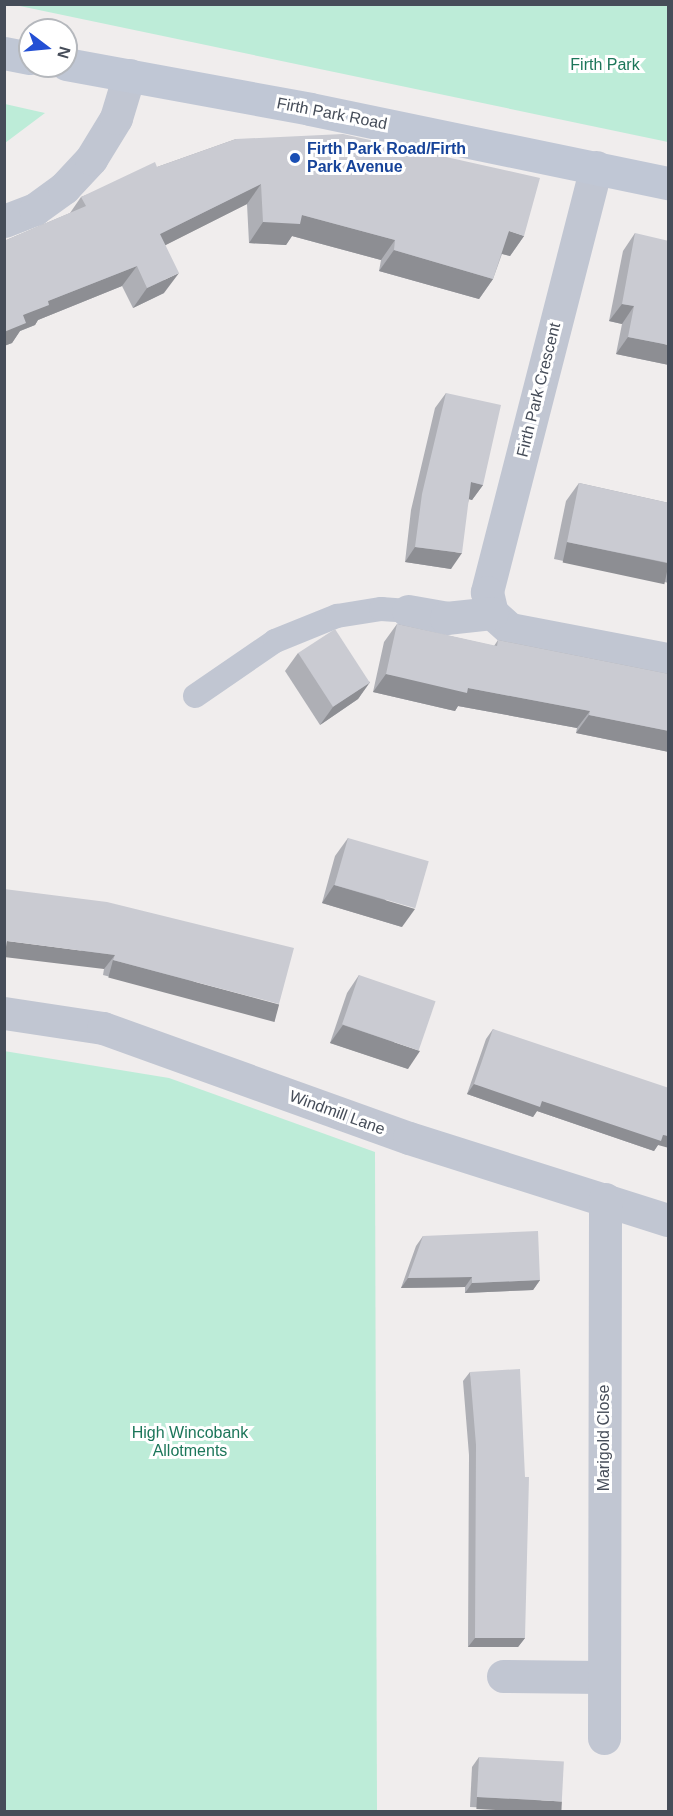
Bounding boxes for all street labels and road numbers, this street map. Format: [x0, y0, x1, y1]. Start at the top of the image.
street label: Firth Park Road [275, 94, 389, 134]
street label: Firth Park Crescent [513, 321, 565, 459]
street label: Windmill Lane [287, 1087, 387, 1139]
street label: Marigold Close [594, 1385, 614, 1491]

